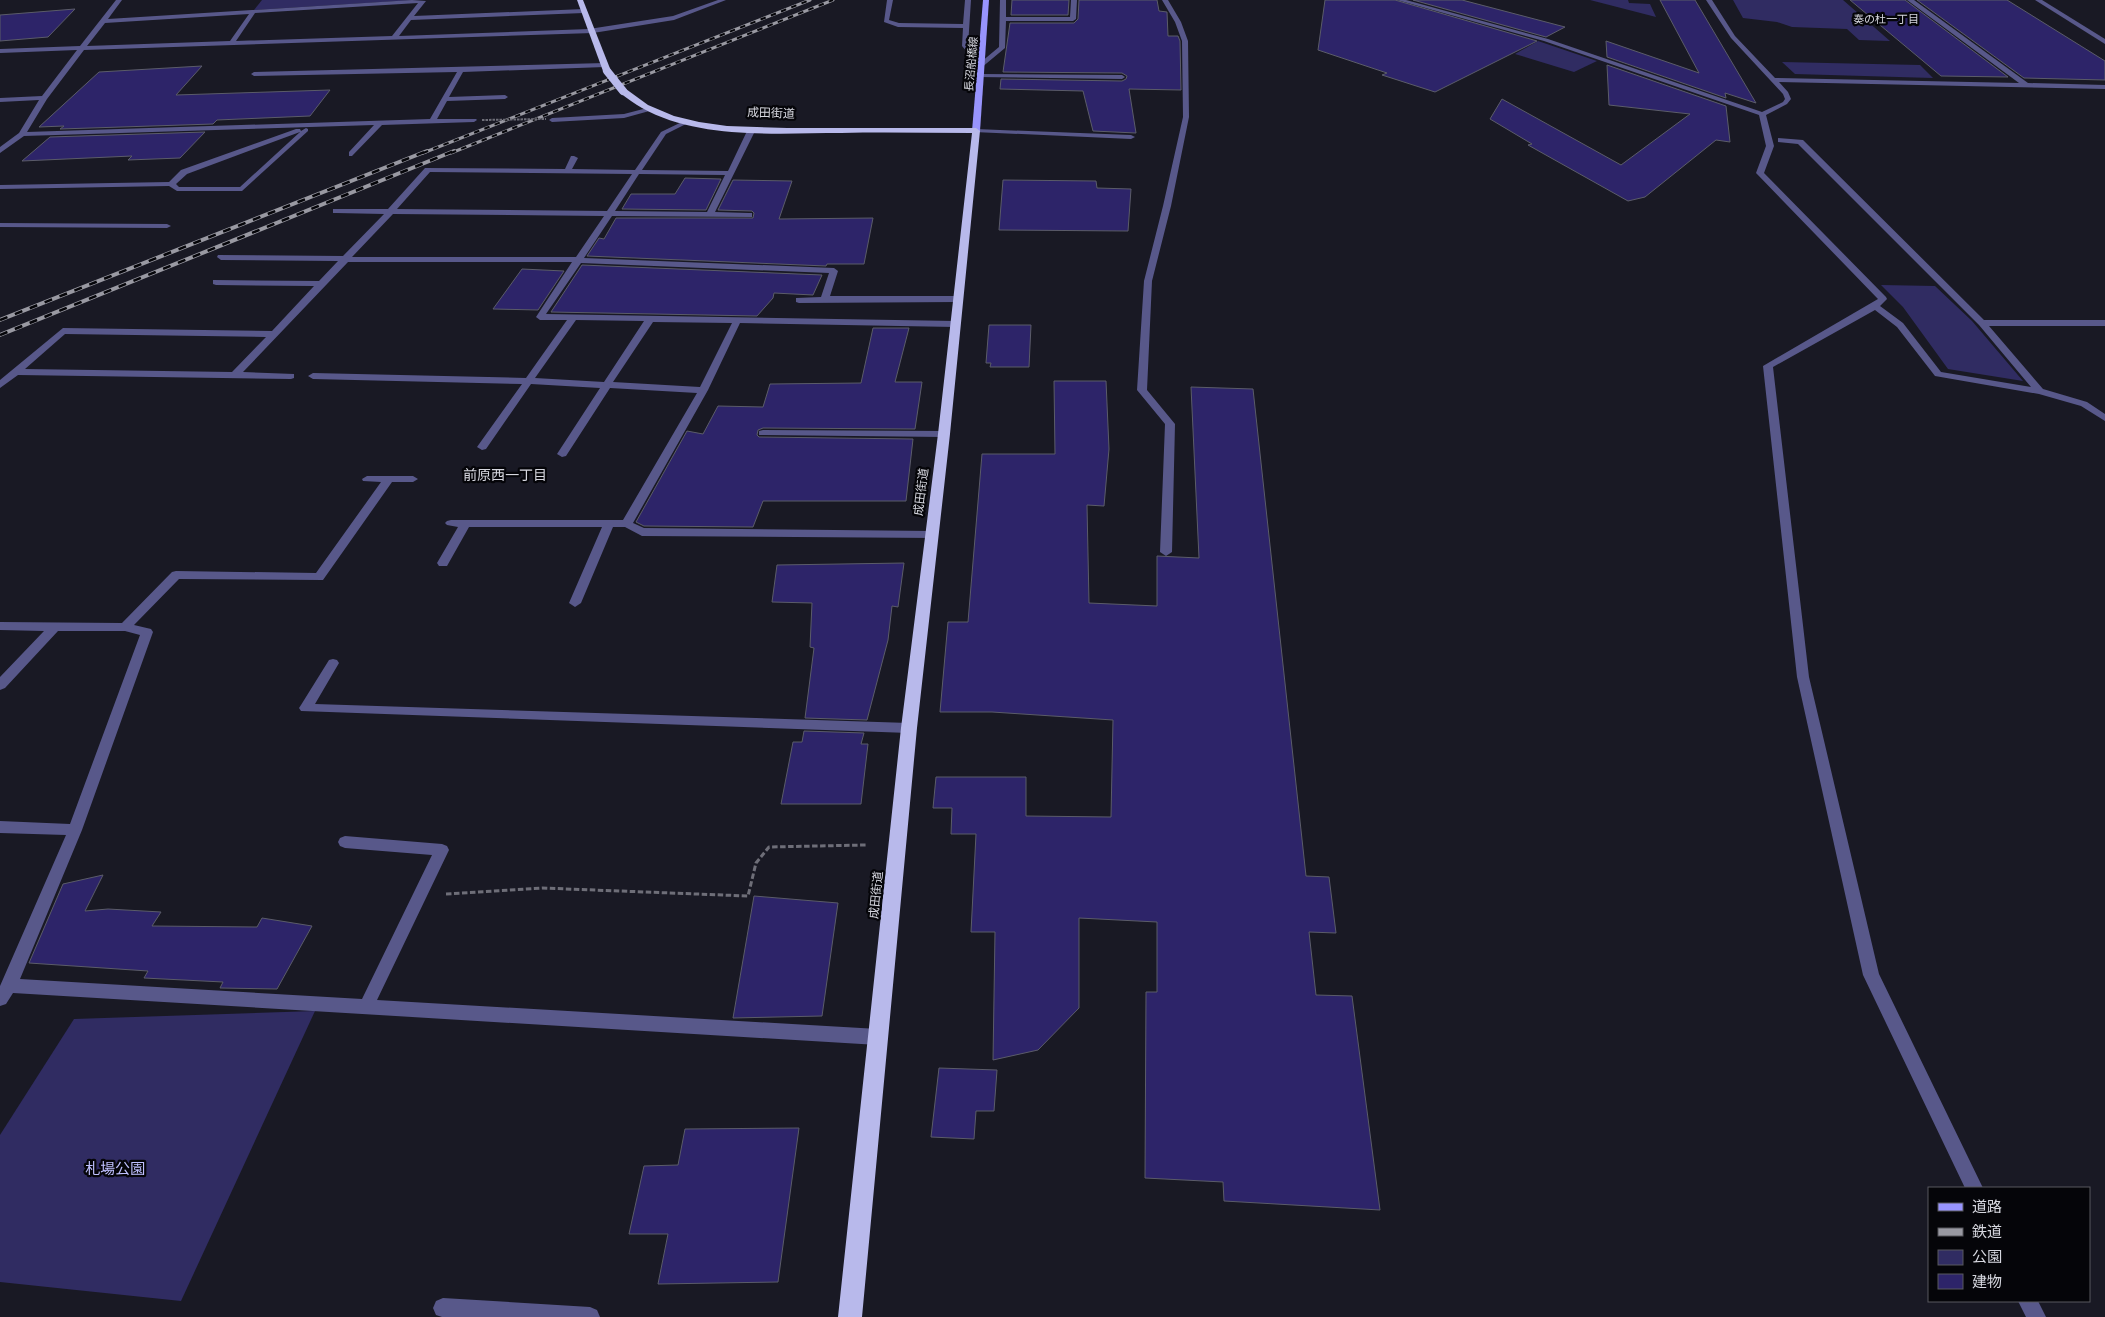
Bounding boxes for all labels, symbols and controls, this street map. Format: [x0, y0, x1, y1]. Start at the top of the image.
district label: 奏の杜一丁目 [1853, 12, 1919, 26]
street label: 長沼船橋線 [962, 36, 980, 92]
street label: 成田街道 [747, 104, 795, 121]
district label: 前原西一丁目 [463, 466, 547, 484]
street label: 成田街道 [910, 467, 931, 517]
street label: 成田街道 [866, 870, 885, 920]
park label: 札場公園 [85, 1159, 145, 1178]
legend [1928, 1187, 2090, 1302]
text: 道路 [1972, 1197, 2002, 1216]
text: 鉄道 [1972, 1222, 2002, 1241]
text: 公園 [1972, 1247, 2002, 1266]
text: 建物 [1972, 1272, 2002, 1291]

